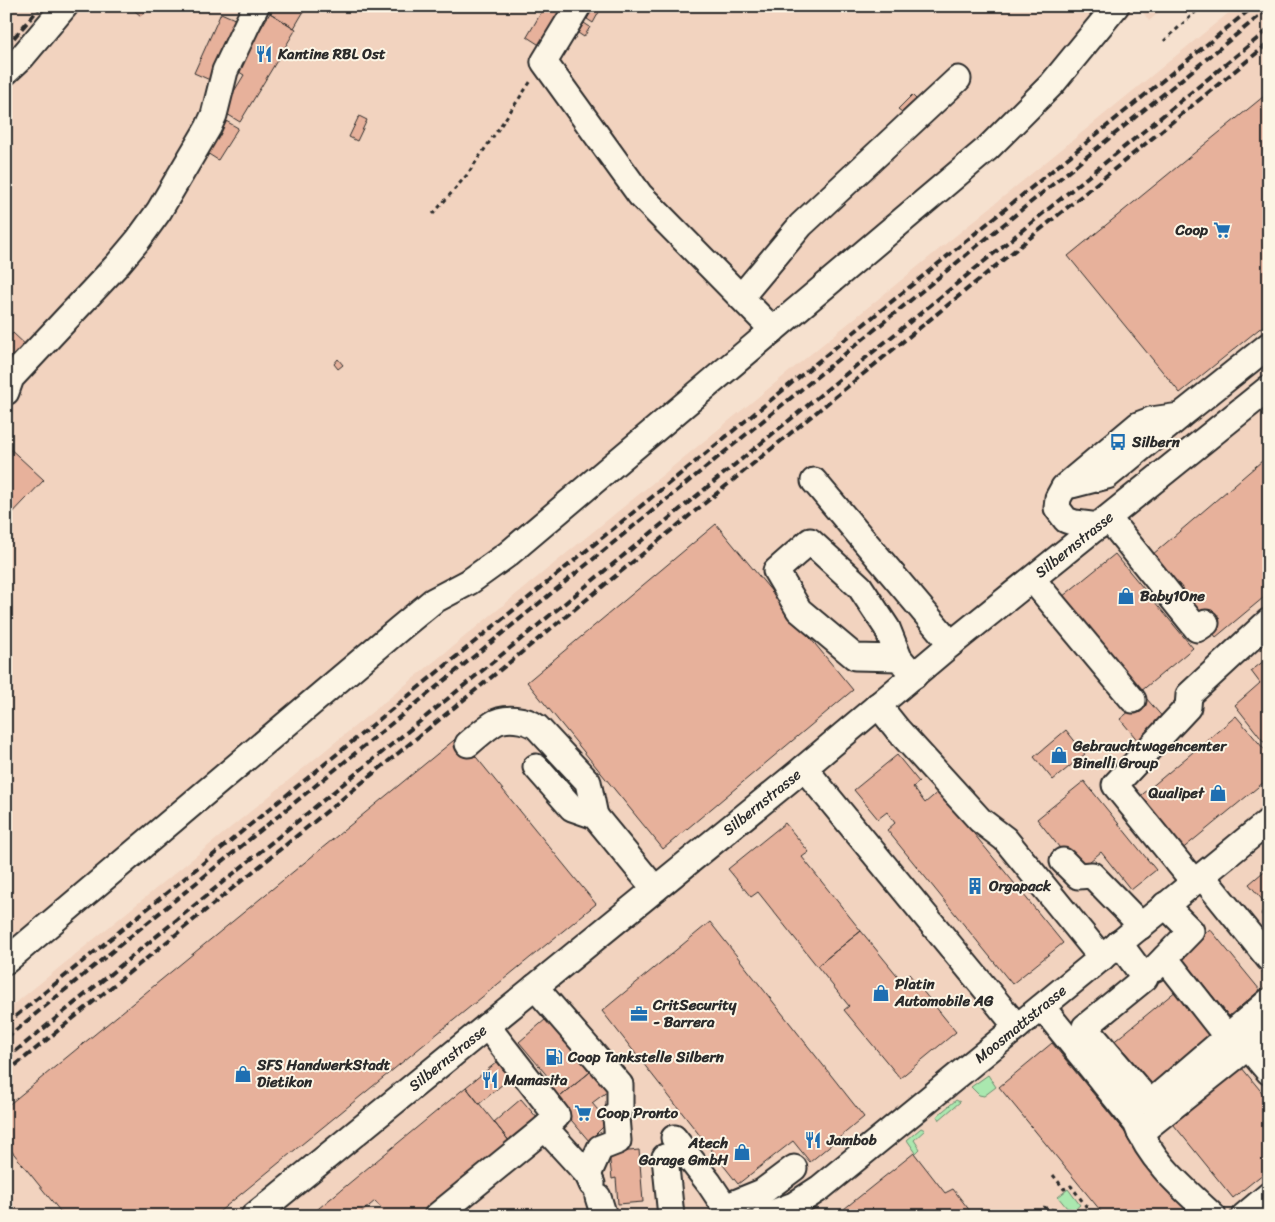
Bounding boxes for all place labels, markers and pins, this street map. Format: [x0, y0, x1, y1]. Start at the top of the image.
place label: Kantine RBL Ost [277, 41, 386, 67]
restaurant icon: Kantine RBL Ost [254, 44, 274, 64]
place label: Coop [1174, 217, 1208, 243]
supermarket icon: Coop [1212, 220, 1232, 240]
place label: Silbern [1131, 429, 1181, 455]
bus stop icon: Silbern [1108, 432, 1128, 452]
place label: Baby1One [1140, 583, 1205, 609]
shop icon: Baby1One [1116, 586, 1136, 606]
place label: Gebrauchtwagencenter Binelli Group [1072, 733, 1228, 776]
shop icon: Gebrauchtwagencenter Binelli Group [1049, 745, 1069, 765]
place label: Qualipet [1148, 780, 1205, 806]
shop icon: Qualipet [1208, 783, 1228, 803]
place label: Orgapack [988, 873, 1052, 899]
building icon: Orgapack [965, 876, 985, 896]
place label: Platin Automobile AG [894, 971, 994, 1014]
shop icon: Platin Automobile AG [871, 983, 891, 1003]
place label: CritSecurity - Barrera [652, 992, 737, 1035]
office icon: CritSecurity - Barrera [629, 1004, 649, 1024]
place label: Coop Tankstelle Silbern [567, 1044, 725, 1070]
fuel station icon: Coop Tankstelle Silbern [544, 1047, 564, 1067]
place label: SFS HandwerkStadt Dietikon [256, 1052, 391, 1095]
shop icon: SFS HandwerkStadt Dietikon [233, 1064, 253, 1084]
place label: Mamasita [503, 1067, 568, 1093]
restaurant icon: Mamasita [480, 1070, 500, 1090]
place label: Coop Pronto [596, 1100, 679, 1126]
supermarket icon: Coop Pronto [573, 1103, 593, 1123]
place label: Jambob [826, 1127, 877, 1153]
place label: Atech Garage GmbH [638, 1130, 728, 1173]
restaurant icon: Jambob [803, 1130, 823, 1150]
shop icon: Atech Garage GmbH [732, 1142, 752, 1162]

